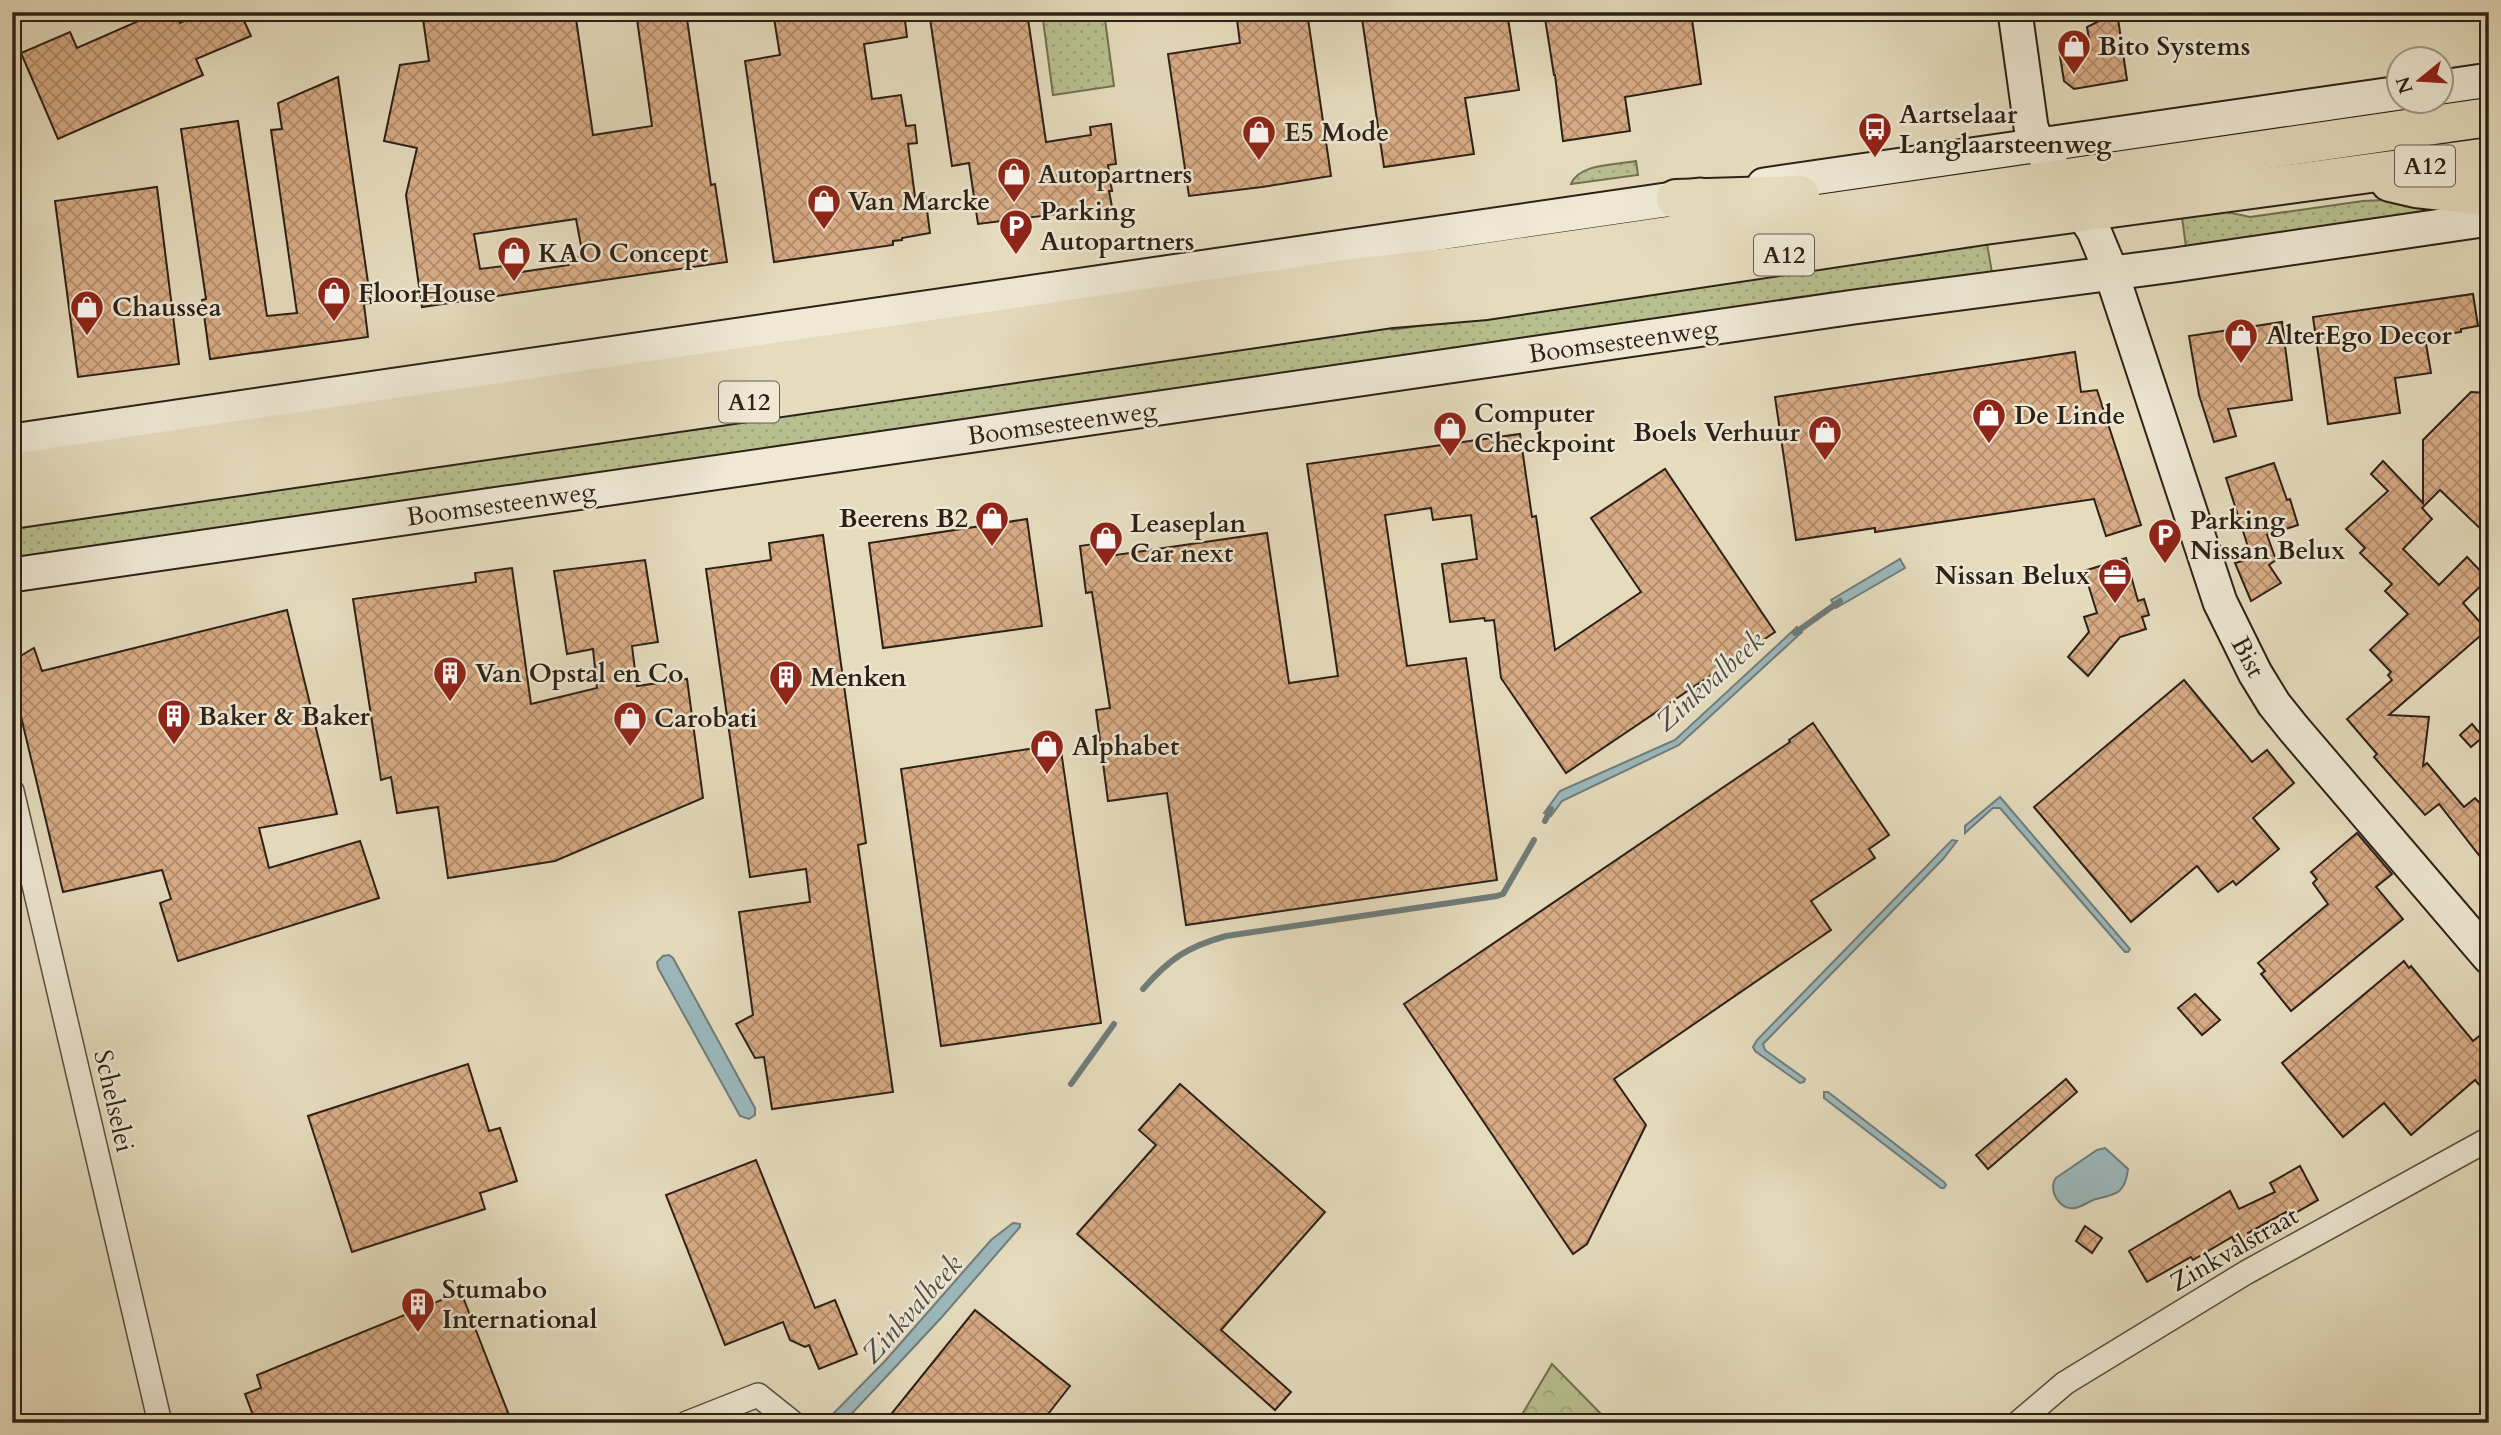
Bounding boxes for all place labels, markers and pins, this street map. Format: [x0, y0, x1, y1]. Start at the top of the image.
shop icon: Bito Systems [2055, 27, 2093, 76]
place label: Bito Systems [2098, 29, 2250, 64]
place label: Aartselaar Langlaarsteenweg [1899, 97, 2112, 162]
bus stop icon: Aartselaar Langlaarsteenweg [1856, 110, 1894, 159]
shop icon: E5 Mode [1240, 113, 1278, 162]
place label: E5 Mode [1284, 115, 1389, 150]
shop icon: Autopartners [995, 155, 1033, 204]
place label: Autopartners [1038, 157, 1192, 192]
shop icon: Van Marcke [805, 182, 843, 231]
place label: Van Marcke [848, 184, 990, 219]
place label: Parking Autopartners [1040, 194, 1194, 259]
parking icon: Parking Autopartners [997, 207, 1035, 256]
shop icon: KAO Concept [495, 234, 533, 283]
place label: KAO Concept [538, 236, 709, 271]
shop icon: FloorHouse [315, 274, 353, 323]
place label: FloorHouse [358, 276, 496, 311]
shop icon: Chaussea [68, 288, 106, 337]
place label: Chaussea [112, 290, 222, 325]
shop icon: AlterEgo Decor [2222, 316, 2260, 365]
place label: AlterEgo Decor [2266, 318, 2453, 353]
place label: Computer Checkpoint [1474, 396, 1615, 461]
shop icon: De Linde [1970, 396, 2008, 445]
place label: De Linde [2014, 398, 2125, 433]
shop icon: Computer Checkpoint [1431, 409, 1469, 458]
shop icon: Boels Verhuur [1806, 413, 1844, 462]
place label: Boels Verhuur [1633, 415, 1801, 450]
shop icon: Beerens B2 [973, 499, 1011, 548]
place label: Beerens B2 [839, 501, 968, 536]
place label: Parking Nissan Belux [2190, 503, 2345, 568]
place label: Leaseplan Car next [1130, 506, 1247, 571]
parking icon: Parking Nissan Belux [2146, 516, 2184, 565]
shop icon: Leaseplan Car next [1087, 519, 1125, 568]
office icon: Nissan Belux [2096, 556, 2134, 605]
place label: Nissan Belux [1935, 558, 2090, 593]
building icon: Van Opstal en Co [431, 654, 469, 703]
place label: Van Opstal en Co [475, 656, 683, 691]
building icon: Menken [767, 658, 805, 707]
place label: Menken [810, 660, 907, 695]
building icon: Baker & Baker [155, 697, 193, 746]
place label: Baker & Baker [198, 699, 371, 734]
shop icon: Carobati [611, 699, 649, 748]
place label: Carobati [654, 701, 758, 736]
shop icon: Alphabet [1028, 727, 1066, 776]
place label: Alphabet [1072, 729, 1179, 764]
place label: Stumabo International [442, 1272, 598, 1337]
building icon: Stumabo International [399, 1285, 437, 1334]

